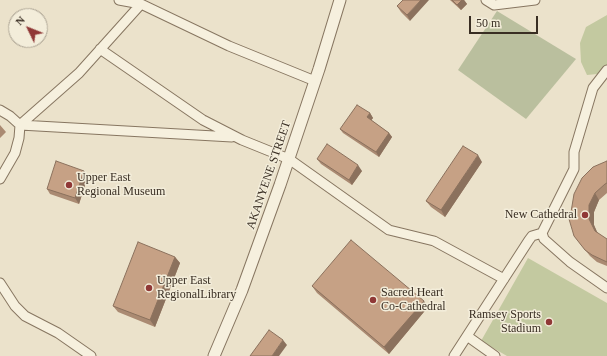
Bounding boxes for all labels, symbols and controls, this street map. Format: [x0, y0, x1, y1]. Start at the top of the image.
north arrow [8, 8, 48, 48]
scale bar [471, 8, 540, 34]
text: N [13, 14, 27, 28]
text: 50 m [476, 16, 500, 30]
street label: AKANYENE STREET [244, 119, 294, 231]
place label: Upper East Regional Museum [77, 171, 165, 199]
marker: Upper East Regional Museum [64, 180, 74, 190]
place label: New Cathedral [505, 208, 577, 222]
marker: New Cathedral [580, 210, 590, 220]
place label: Upper East RegionalLibrary [157, 274, 236, 302]
marker: Upper East RegionalLibrary [144, 283, 154, 293]
place label: Sacred Heart Co-Cathedral [381, 286, 446, 314]
marker: Sacred Heart Co-Cathedral [368, 295, 378, 305]
place label: Ramsey Sports Stadium [469, 308, 541, 336]
marker: Ramsey Sports Stadium [544, 317, 554, 327]

